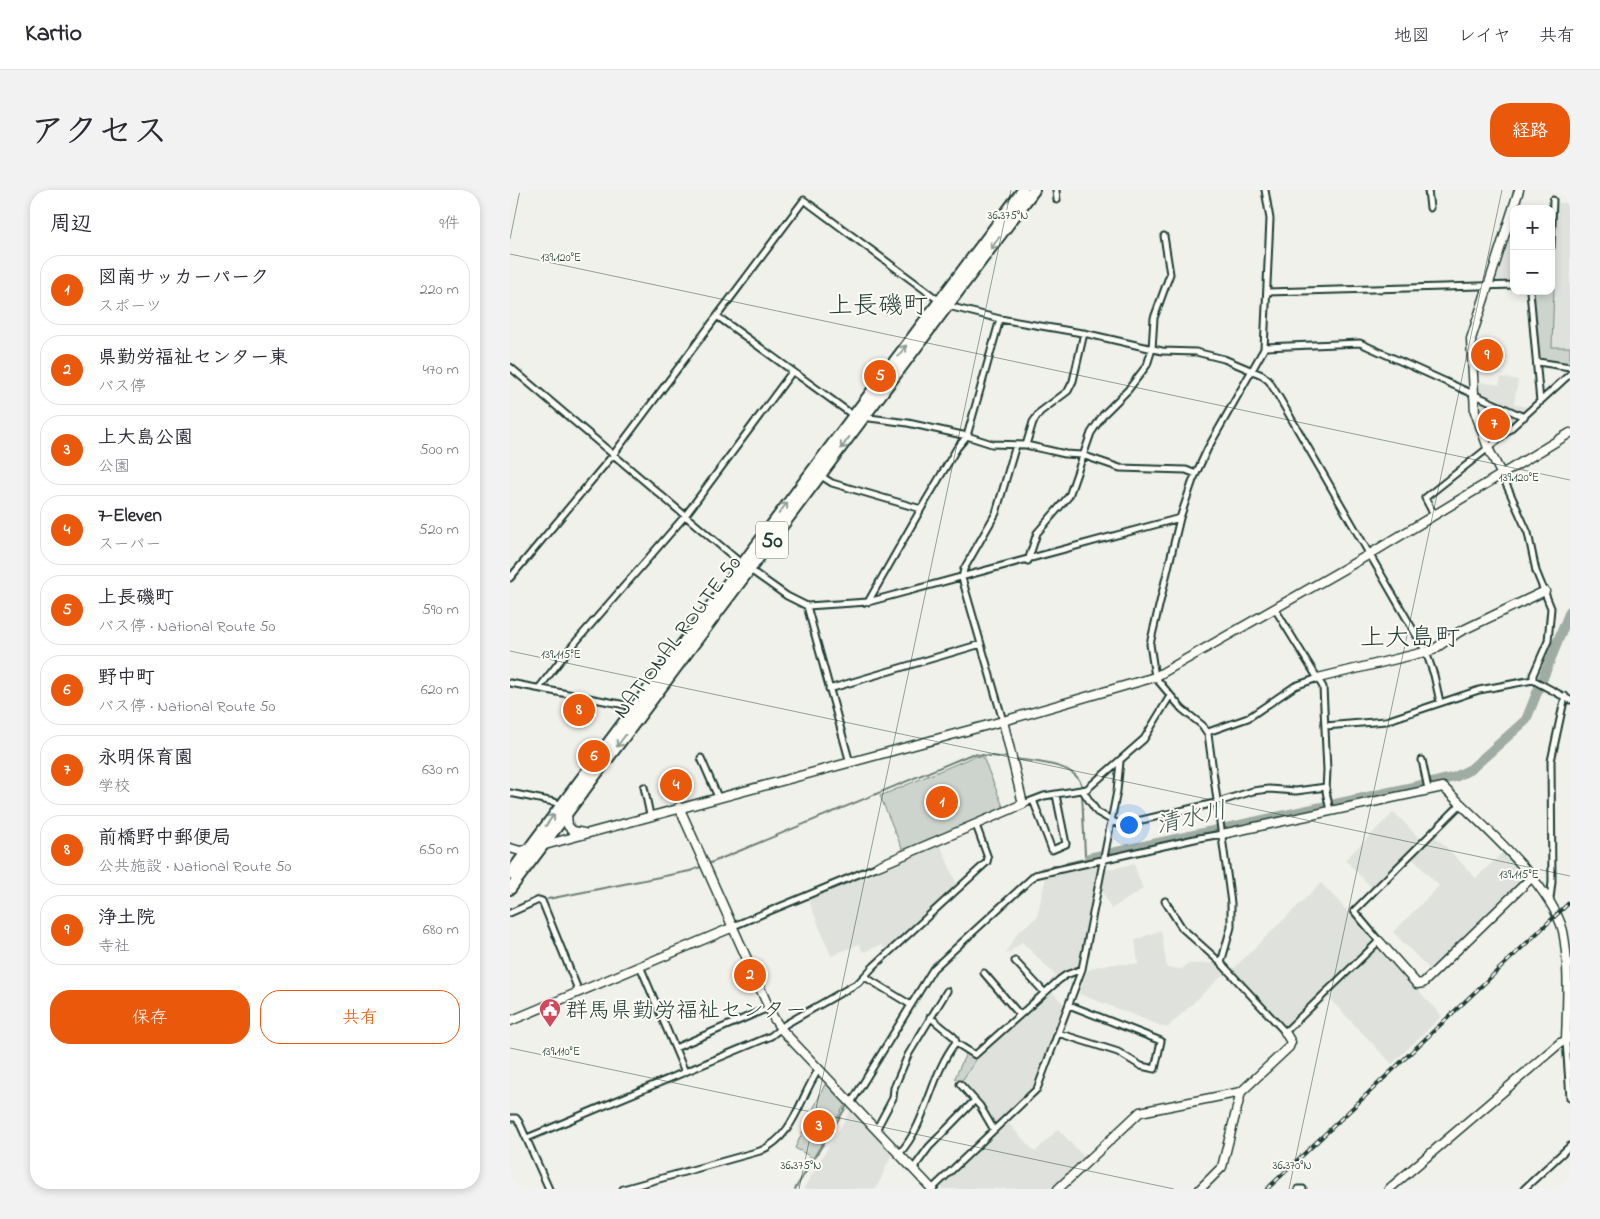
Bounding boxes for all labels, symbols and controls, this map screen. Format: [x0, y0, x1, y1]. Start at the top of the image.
text: Kartio [25, 17, 82, 52]
text: 地図 [1394, 24, 1430, 50]
text: レイヤ [1458, 24, 1511, 50]
text: 共有 [1539, 24, 1575, 50]
button: 経路 [1490, 103, 1570, 157]
text: アクセス [30, 108, 168, 159]
map controls [1510, 205, 1555, 295]
button: + [1510, 205, 1555, 250]
text: 36.375°N [988, 207, 1028, 225]
text: 周辺 [50, 210, 92, 240]
text: 9件 [439, 212, 460, 236]
one-way arrow [990, 236, 1000, 250]
text: 139.120°E [541, 249, 581, 267]
button: − [1510, 250, 1555, 295]
text: 図南サッカーパーク [98, 265, 269, 292]
text: 1 [64, 278, 70, 302]
text: 220 m [420, 278, 459, 302]
district label: 上長磯町 [828, 289, 928, 325]
text: スポーツ [98, 295, 162, 319]
pin: 9 [1471, 336, 1503, 374]
text: 県勤労福祉センター東 [98, 345, 288, 372]
one-way arrow [897, 345, 908, 358]
pin: 5 [864, 357, 896, 395]
text: 2 [63, 358, 71, 382]
text: 470 m [422, 358, 459, 382]
text: バス停 [98, 375, 146, 399]
pin: 7 [1478, 405, 1510, 443]
text: 上大島公園 [98, 425, 193, 452]
one-way arrow [840, 436, 850, 450]
text: 3 [64, 438, 70, 462]
text: 500 m [420, 438, 459, 462]
text: 公園 [98, 455, 130, 479]
text: 139.120°E [1499, 469, 1539, 487]
one-way arrow [778, 501, 788, 515]
text: 7-Eleven [98, 503, 162, 530]
text: 4 [64, 518, 70, 542]
text: 520 m [419, 518, 459, 542]
road number: 50 [756, 522, 788, 558]
text: スーパー [98, 533, 161, 557]
street label: NATIONAL ROUTE 50 [606, 550, 750, 726]
text: 上長磯町 [98, 585, 174, 612]
text: 5 [62, 598, 72, 622]
text: 590 m [422, 598, 459, 622]
text: バス停 · National Route 50 [98, 615, 276, 639]
district label: 上大島町 [1360, 621, 1460, 657]
text: 139.115°E [541, 646, 581, 664]
text: 野中町 [98, 665, 155, 692]
text: 6 [63, 678, 71, 702]
text: 620 m [421, 678, 459, 702]
pin: 8 [563, 691, 595, 729]
text: バス停 · National Route 50 [98, 695, 276, 719]
one-way arrow [616, 734, 626, 748]
pin: 6 [578, 737, 610, 775]
text: 永明保育園 [98, 745, 193, 772]
text: 7 [64, 758, 70, 782]
text: 630 m [422, 758, 459, 782]
pin: 4 [660, 766, 692, 804]
text: 学校 [98, 775, 130, 799]
pin: 1 [926, 783, 958, 821]
water label: 清水川 [1153, 794, 1231, 845]
your location [1116, 812, 1142, 838]
one-way arrow [544, 814, 555, 827]
text: 前橋野中郵便局 [98, 825, 231, 852]
text: 8 [64, 838, 70, 862]
text: 650 m [419, 838, 459, 862]
text: 公共施設 · National Route 50 [98, 855, 292, 879]
text: 139.115°E [1499, 866, 1539, 884]
text: 浄土院 [98, 905, 155, 932]
text: 9 [65, 918, 69, 942]
text: 680 m [423, 918, 459, 942]
text: 寺社 [98, 935, 130, 959]
pin: 2 [734, 956, 766, 994]
button: 保存 [50, 990, 250, 1044]
button: 共有 [260, 990, 460, 1044]
place label: 群馬県勤労福祉センター [566, 996, 807, 1028]
public building icon: 群馬県勤労福祉センター [538, 997, 562, 1028]
text: 139.110°E [542, 1043, 580, 1061]
pin: 3 [803, 1107, 835, 1145]
text: 36.375°N [781, 1157, 821, 1175]
text: 36.370°N [1272, 1157, 1312, 1175]

